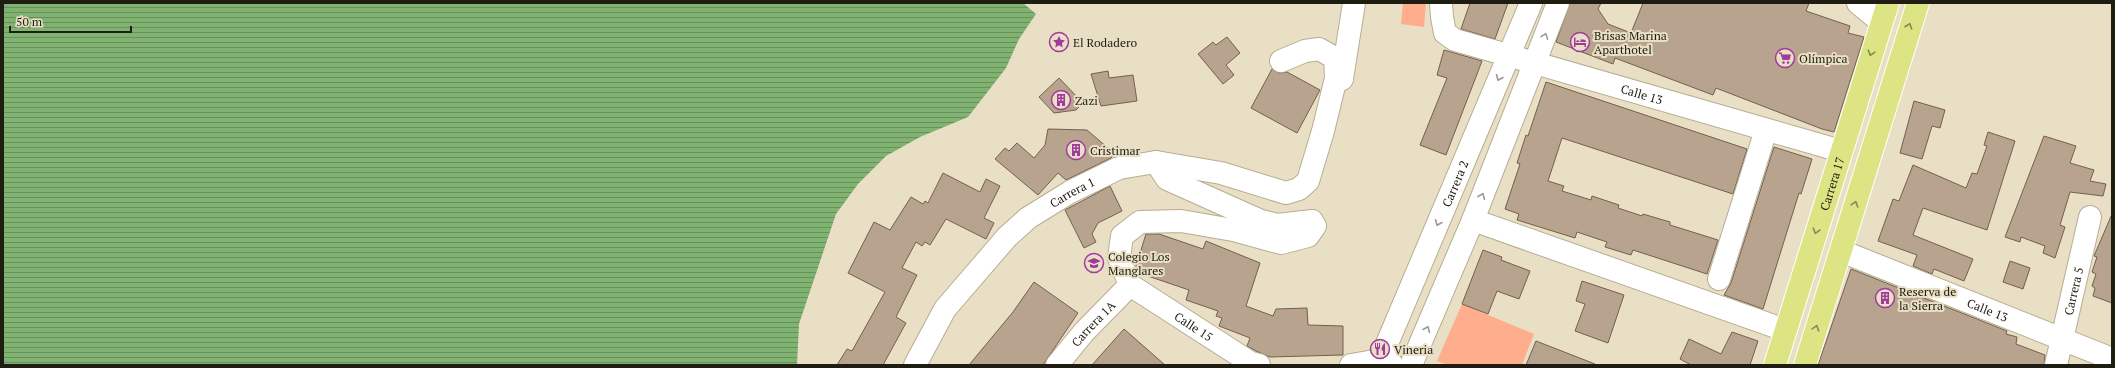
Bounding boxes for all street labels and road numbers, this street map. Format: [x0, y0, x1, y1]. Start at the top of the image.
street label: Calle 13 [1619, 81, 1665, 107]
street label: Carrera 17 [1816, 155, 1847, 212]
street label: Carrera 2 [1438, 158, 1471, 209]
street label: Carrera 1 [1047, 174, 1097, 210]
street label: Carrera 5 [2060, 265, 2086, 317]
street label: Calle 13 [1965, 295, 2010, 324]
street label: Carrera 1A [1068, 297, 1119, 349]
street label: Calle 15 [1172, 308, 1216, 344]

